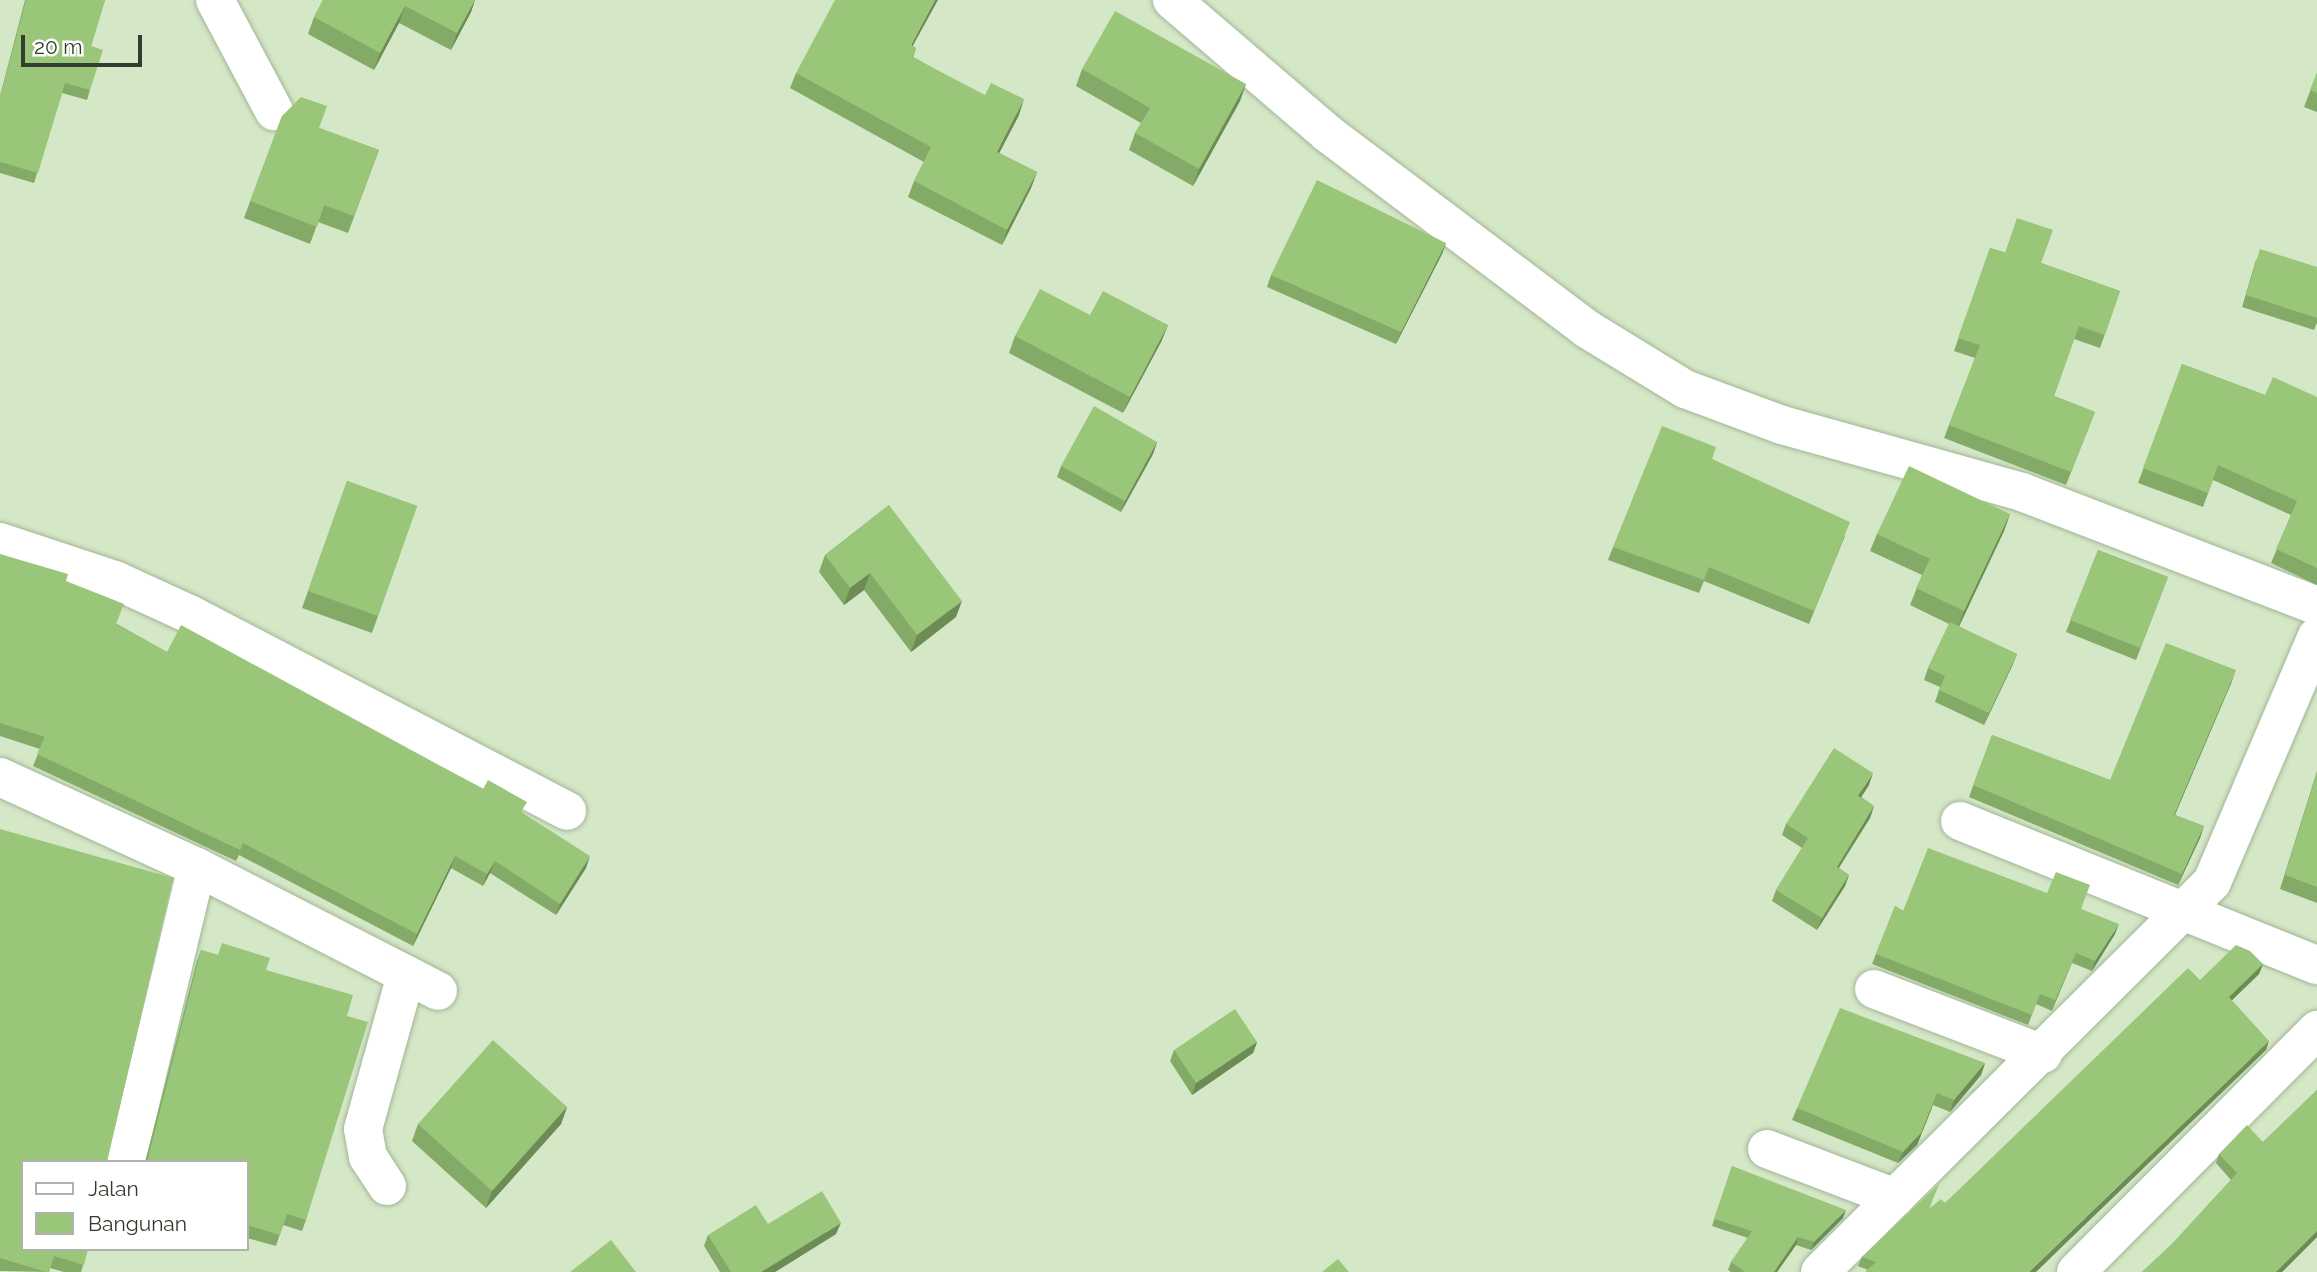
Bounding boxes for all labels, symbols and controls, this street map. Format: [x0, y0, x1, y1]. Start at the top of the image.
scale bar [24, 21, 145, 65]
text: 20 m [34, 34, 82, 59]
legend [21, 1160, 248, 1251]
text: Jalan [88, 1176, 139, 1201]
text: Bangunan [88, 1211, 187, 1236]

